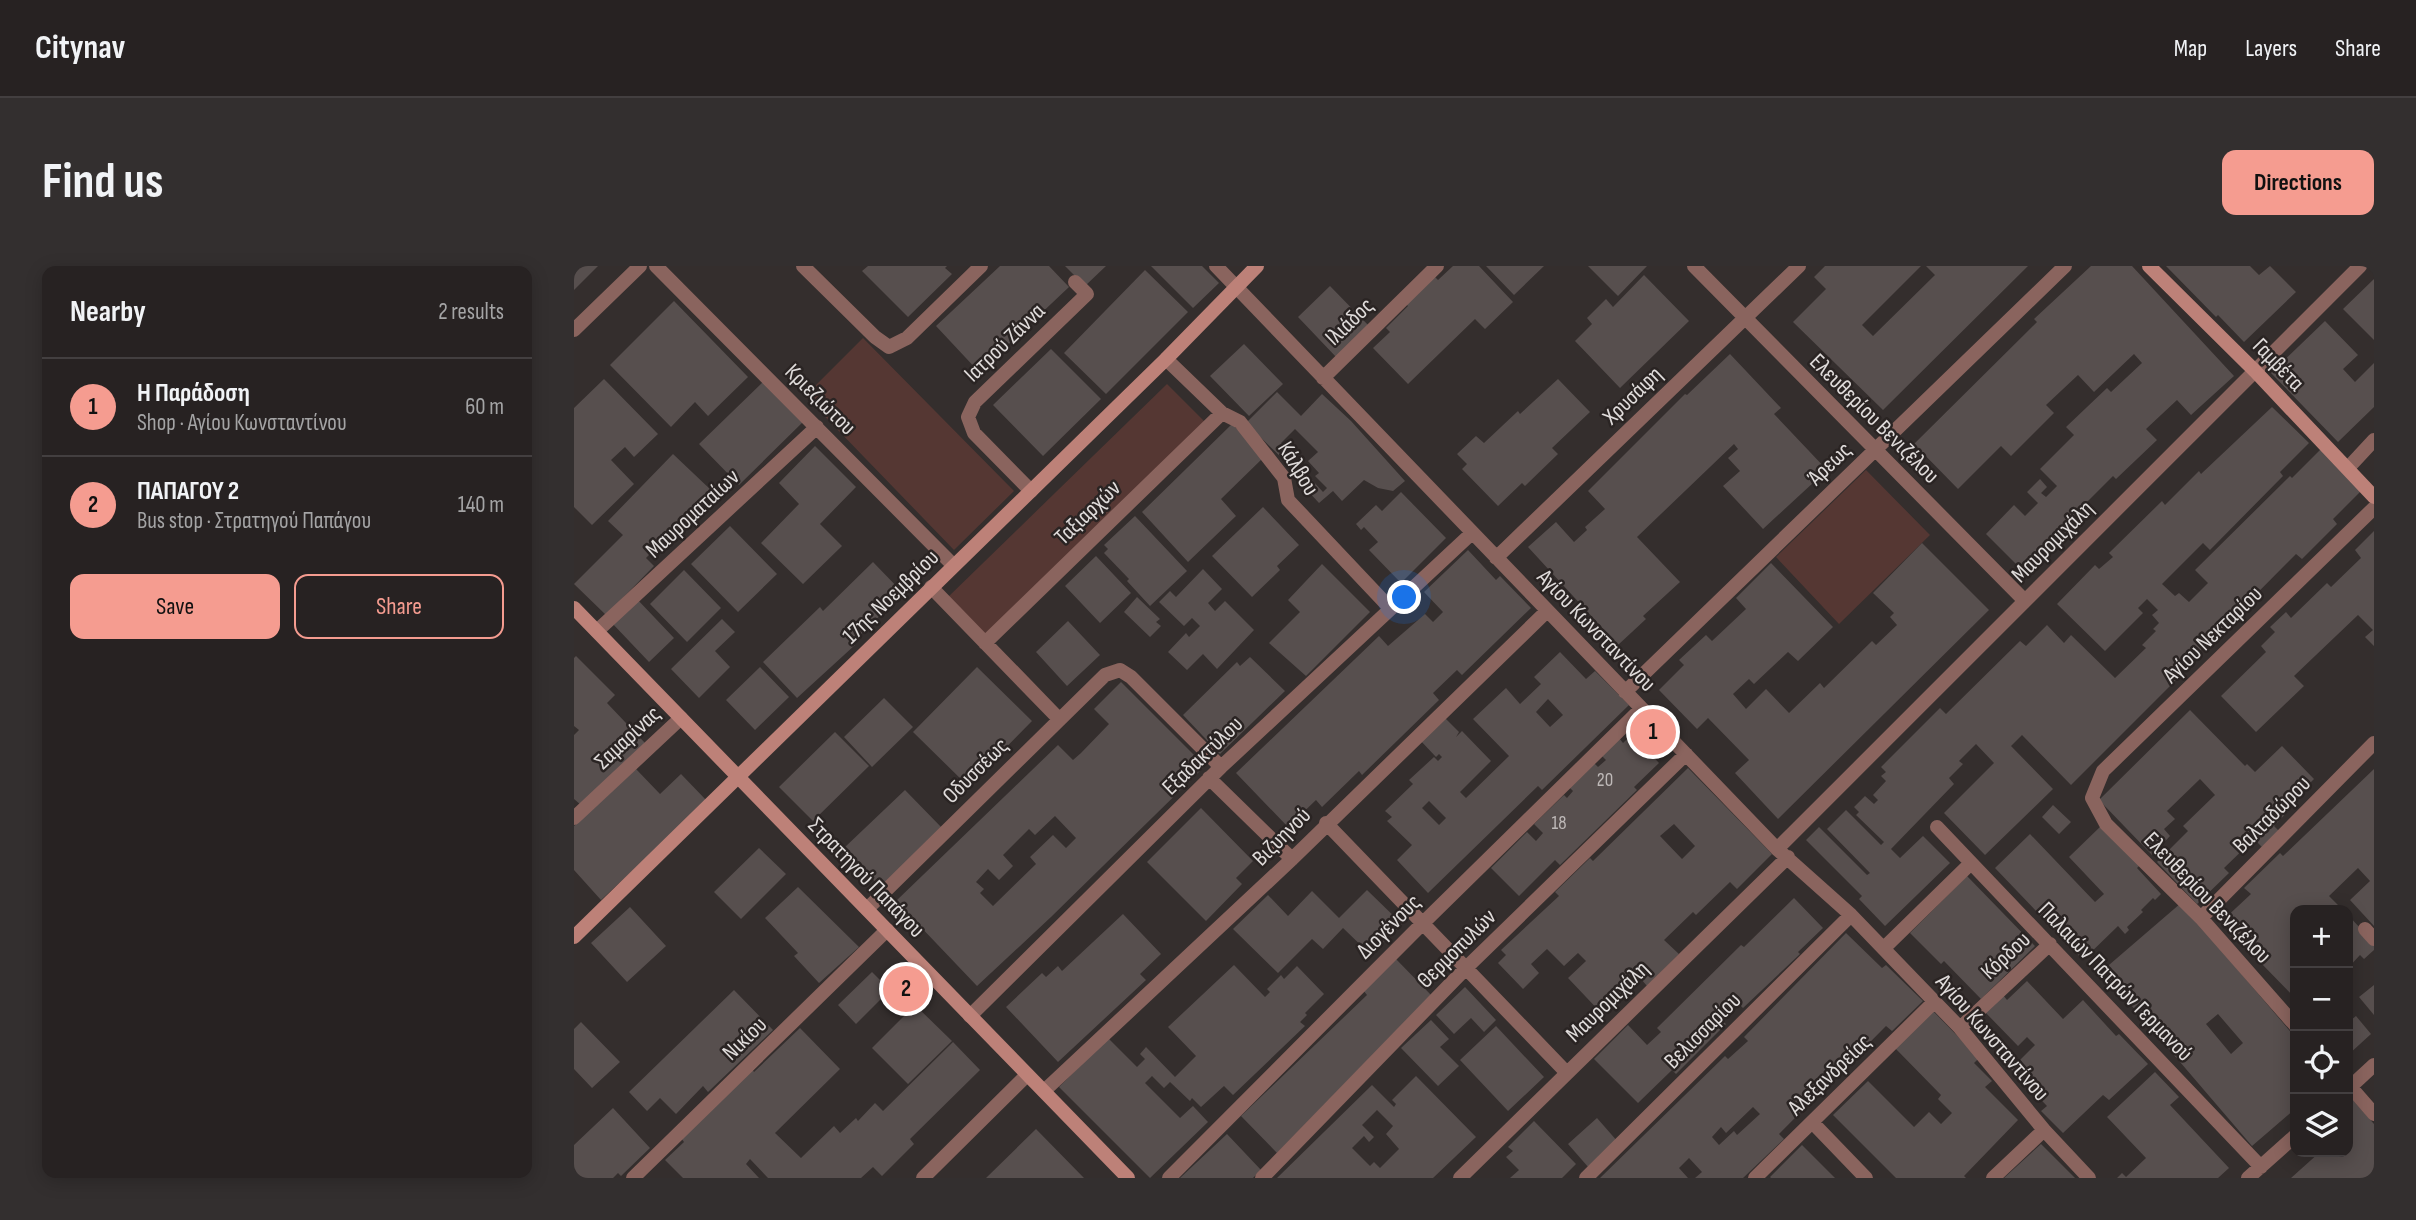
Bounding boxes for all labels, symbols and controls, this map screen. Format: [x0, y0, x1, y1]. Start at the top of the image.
text: Citynav [35, 28, 125, 68]
text: Map [2174, 34, 2207, 63]
text: Layers [2245, 34, 2297, 63]
text: Share [2335, 34, 2381, 63]
button: Directions [2222, 150, 2374, 215]
text: Find us [42, 153, 164, 212]
street label: Ιλιάδος [1320, 292, 1380, 352]
text: Nearby [70, 294, 146, 330]
street label: Ιατρού Ζάννα [958, 297, 1051, 388]
text: 2 results [438, 298, 504, 326]
street label: Γαμβέτα [2246, 332, 2310, 397]
street label: Ελευθερίου Βενιζέλου [1804, 348, 1945, 489]
street label: Κριεζιώτου [779, 358, 862, 441]
street label: Χρυσάφη [1596, 361, 1668, 431]
text: Η Παράδοση [137, 378, 250, 409]
text: 1 [88, 393, 98, 421]
text: 60 m [465, 393, 504, 421]
text: Shop · Αγίου Κωνσταντίνου [137, 409, 347, 437]
street label: Κάλβου [1271, 436, 1325, 501]
street label: Άρεως [1802, 436, 1858, 491]
street label: Μαυροματαίων [640, 463, 745, 564]
street label: Ταξιαρχών [1049, 474, 1127, 551]
text: ΠΑΠΑΓΟΥ 2 [137, 476, 239, 507]
text: 2 [88, 491, 98, 519]
text: 140 m [458, 491, 504, 519]
street label: Μαυρομιχάλη [2006, 495, 2100, 589]
text: Bus stop · Στρατηγού Παπάγου [137, 507, 371, 535]
street label: 17ης Νοεμβρίου [837, 544, 945, 650]
street label: Αγίου Κωνσταντίνου [1530, 563, 1662, 698]
button: Save [70, 574, 280, 639]
button: Share [294, 574, 504, 639]
your location [1387, 580, 1421, 614]
street label: Αγίου Νεκταρίου [2156, 580, 2268, 690]
street label: Σαμαρίνας [589, 700, 667, 775]
pin: 1 [1630, 706, 1676, 758]
street label: Εξαδακτύλου [1157, 710, 1249, 801]
street label: Οδυσσέως [937, 732, 1015, 810]
house number: 20 [1597, 769, 1613, 792]
street label: Βαλταδώρου [2227, 770, 2317, 860]
street label: Βιζυηνού [1247, 802, 1317, 872]
street label: Στρατηγού Παπάγου [802, 812, 931, 944]
house number: 18 [1552, 812, 1566, 835]
street label: Ελευθερίου Βενιζέλου [2137, 826, 2277, 969]
street label: Διογένους [1351, 889, 1427, 965]
street label: Παλαιών Πατρών Γερμανού [2032, 896, 2199, 1067]
street label: Θερμοπυλών [1411, 903, 1502, 994]
map controls [2290, 905, 2353, 1157]
button: + [2290, 905, 2353, 968]
street label: Κόρδου [1975, 926, 2036, 986]
street label: Μαυρομιχάλη [1560, 955, 1655, 1048]
pin: 2 [883, 963, 929, 1015]
street label: Αγίου Κωνσταντίνου [1929, 968, 2055, 1107]
button: − [2290, 968, 2353, 1031]
street label: Βελισσαρίου [1658, 986, 1747, 1075]
street label: Νικίου [717, 1011, 773, 1066]
street label: Αλεξανδρείας [1781, 1028, 1877, 1122]
button: locate [2290, 1031, 2353, 1094]
button: layers [2290, 1094, 2353, 1157]

